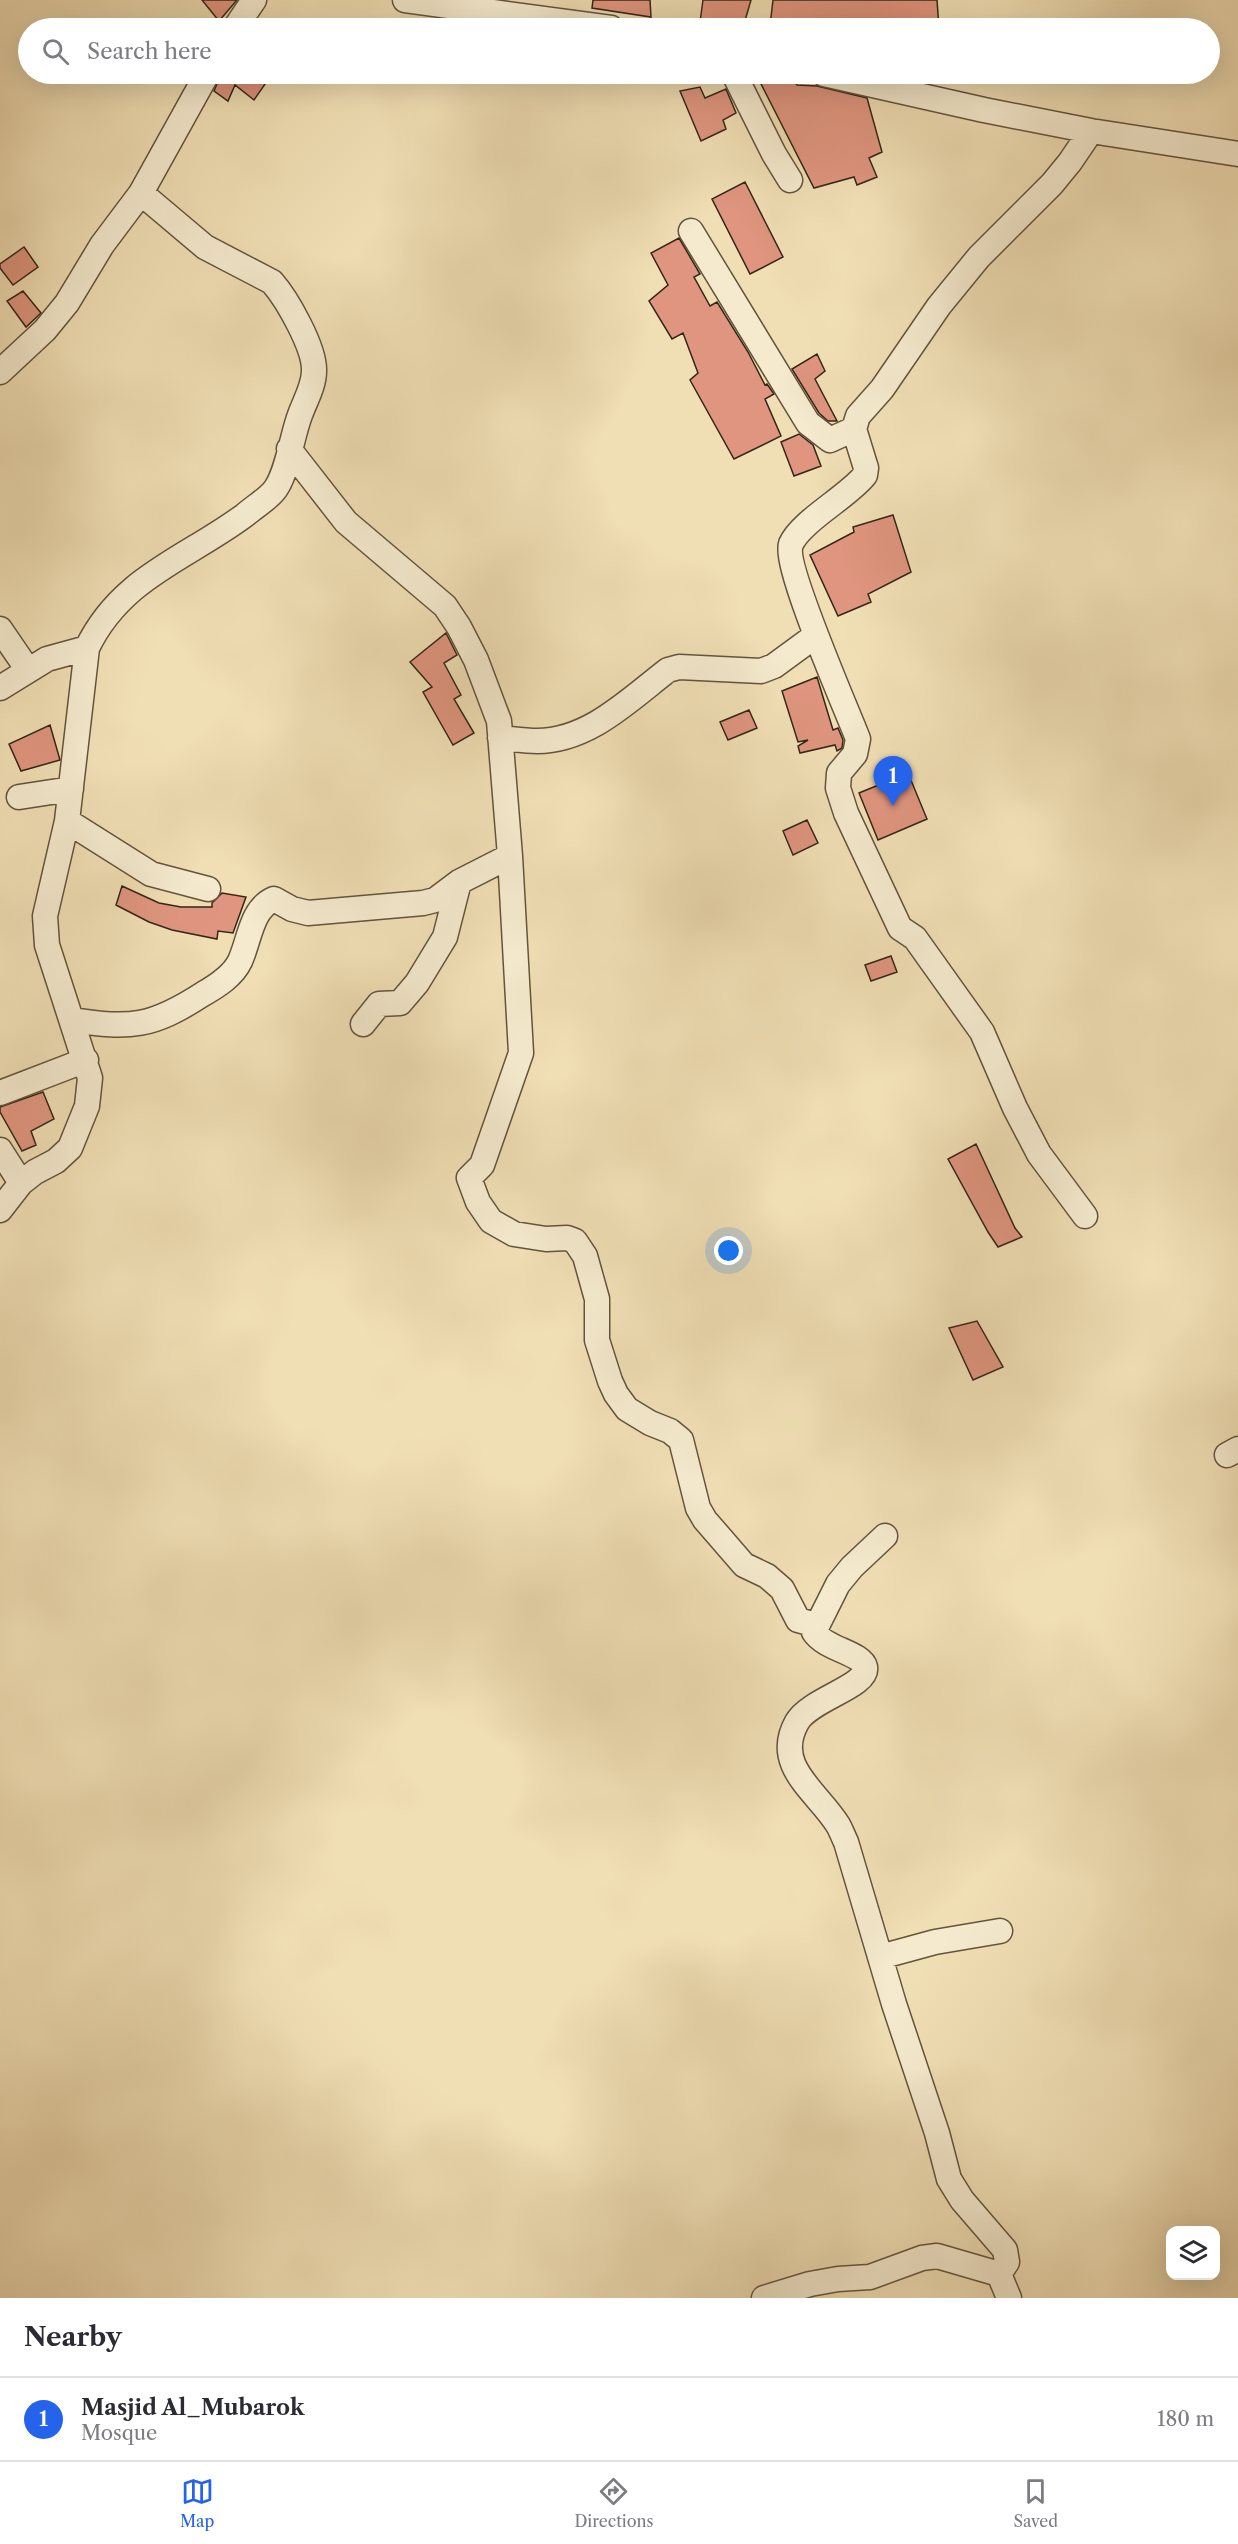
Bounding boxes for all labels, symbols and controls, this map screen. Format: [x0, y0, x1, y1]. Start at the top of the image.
search box [18, 18, 1220, 84]
icon: search [39, 35, 72, 68]
text: Search here [87, 38, 212, 65]
pin: 1 [874, 756, 912, 806]
your location [714, 1236, 743, 1265]
map controls [1166, 2226, 1220, 2280]
button: layers [1166, 2226, 1220, 2280]
text: Nearby [24, 2321, 122, 2353]
text: Masjid Al_Mubarok [81, 2394, 305, 2421]
text: 1 [39, 2407, 48, 2431]
text: 180 m [1157, 2407, 1214, 2431]
text: Mosque [81, 2421, 157, 2445]
tab: Map [180, 2475, 214, 2531]
tab: Directions [574, 2475, 653, 2531]
tab: Saved [1014, 2475, 1058, 2531]

